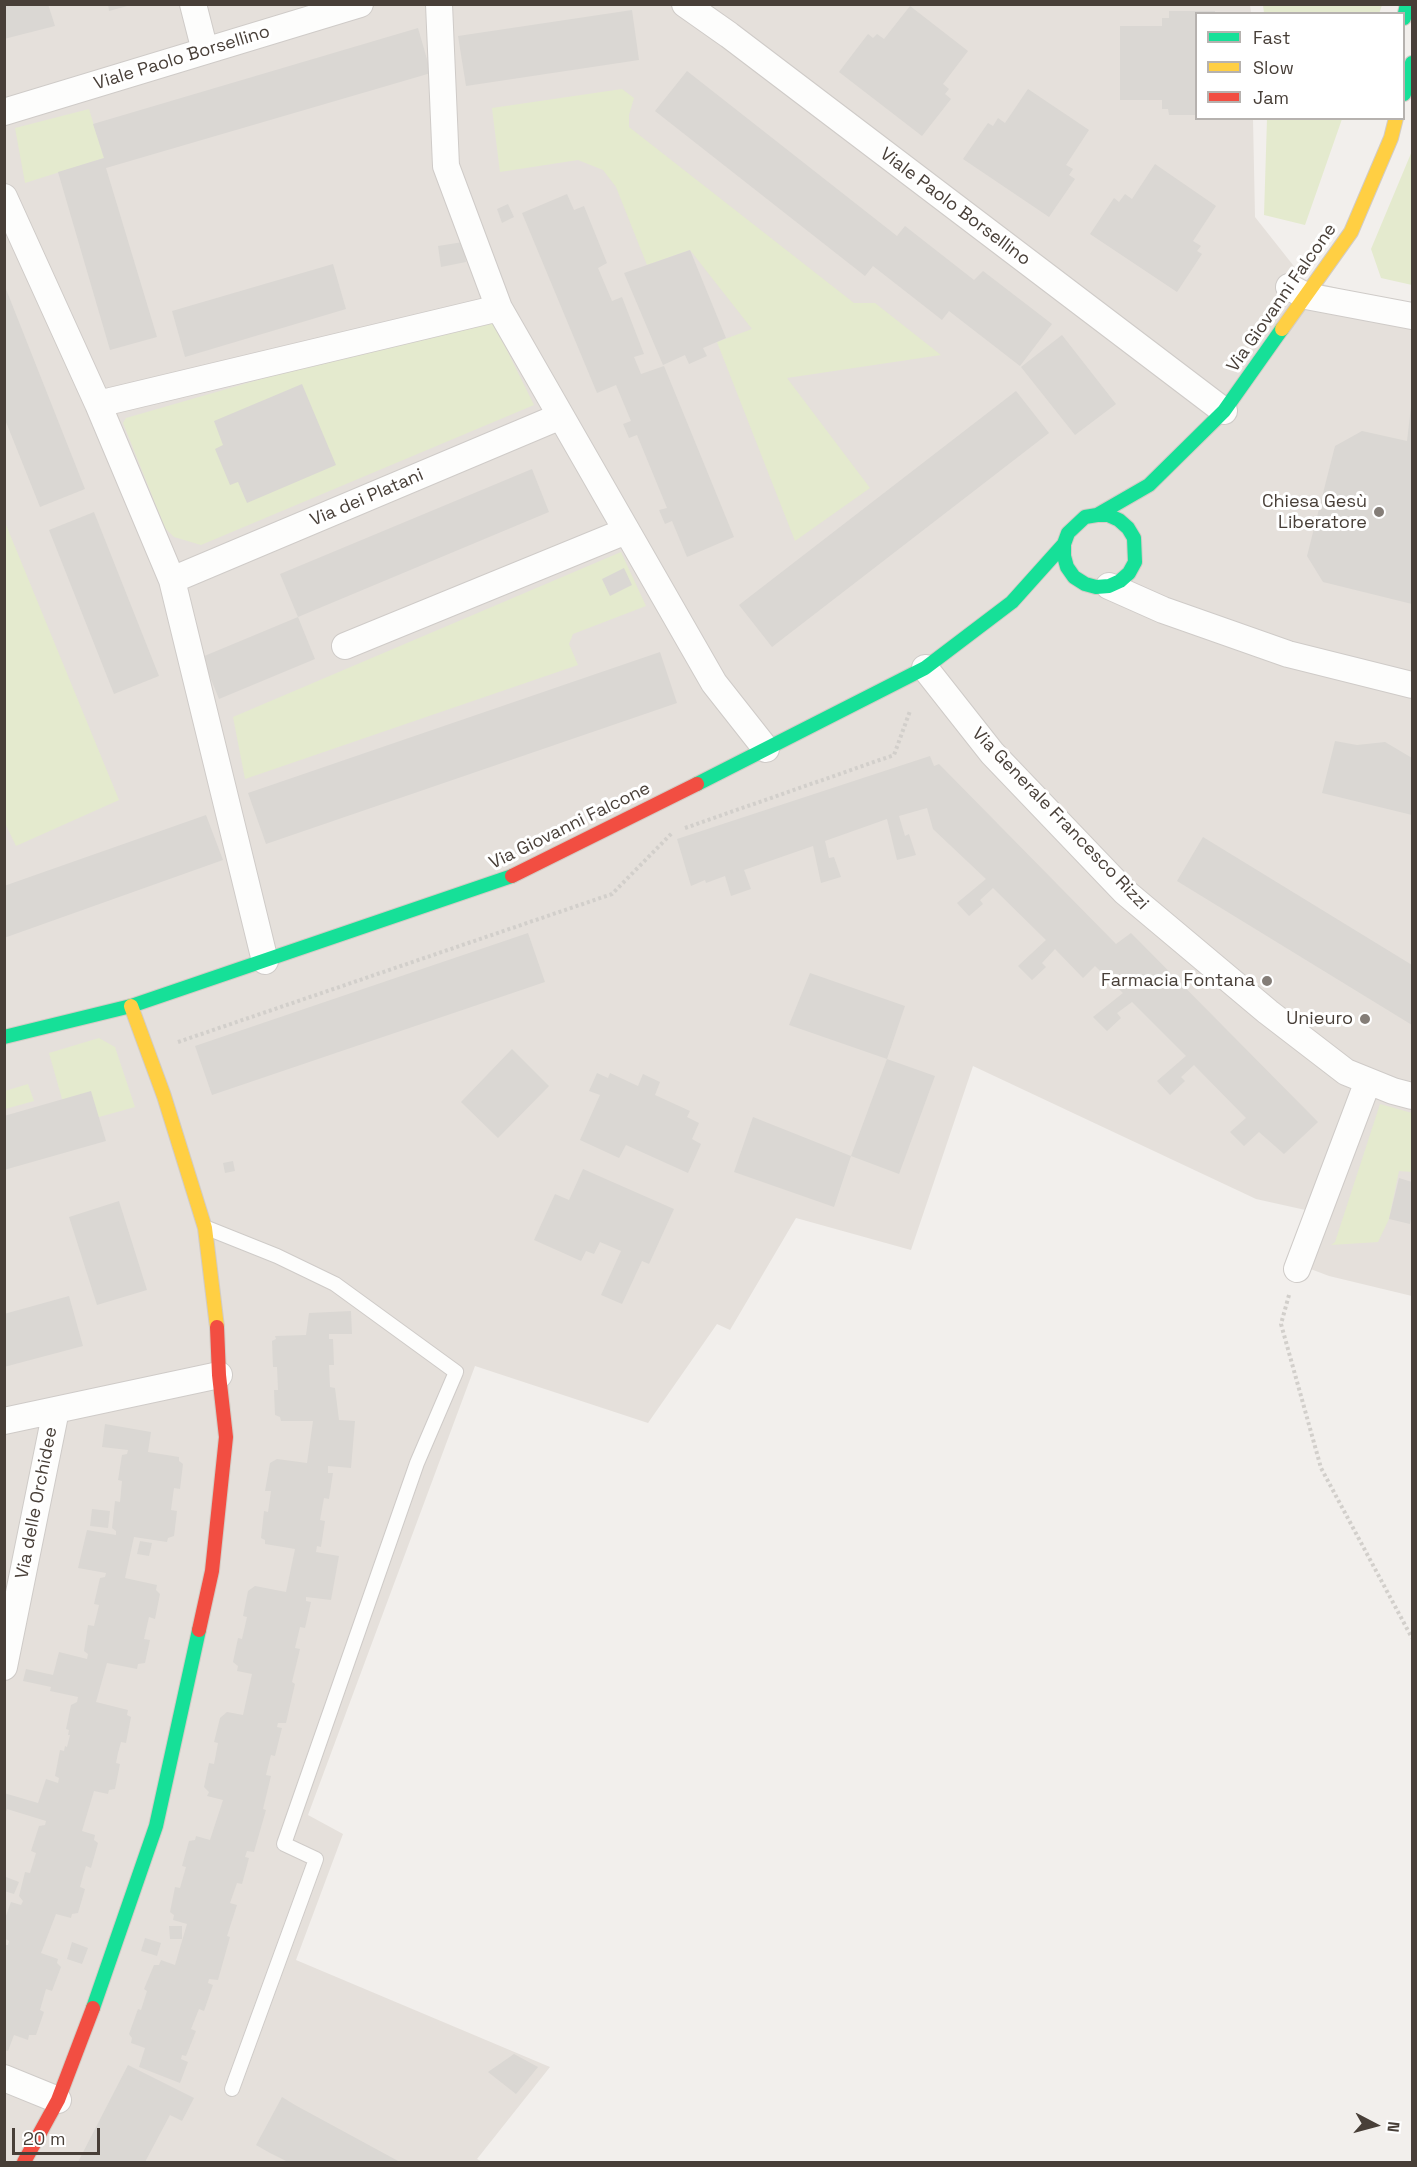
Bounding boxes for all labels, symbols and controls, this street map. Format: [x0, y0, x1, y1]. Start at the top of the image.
legend [1195, 12, 1405, 120]
street label: Viale Paolo Borsellino [91, 21, 273, 95]
text: Fast [1253, 26, 1290, 49]
text: Slow [1253, 56, 1294, 79]
text: Jam [1253, 86, 1289, 109]
street label: Viale Paolo Borsellino [876, 143, 1034, 271]
street label: Via Giovanni Falcone [1223, 220, 1341, 376]
street label: Via dei Platani [307, 464, 427, 532]
place label: Chiesa Gesù Liberatore [1262, 491, 1367, 534]
marker: Chiesa Gesù Liberatore [1372, 505, 1386, 519]
street label: Via Generale Francesco Rizzi [967, 723, 1153, 915]
street label: Via Giovanni Falcone [486, 778, 654, 874]
place label: Farmacia Fontana [1101, 970, 1255, 992]
marker: Farmacia Fontana [1260, 974, 1274, 988]
place label: Unieuro [1286, 1008, 1353, 1030]
marker: Unieuro [1358, 1012, 1372, 1026]
street label: Via delle Orchidee [12, 1425, 62, 1581]
north arrow [1345, 2095, 1405, 2155]
scale bar [15, 2116, 104, 2154]
text: N [1382, 2120, 1404, 2133]
text: 20 m [23, 2127, 66, 2150]

